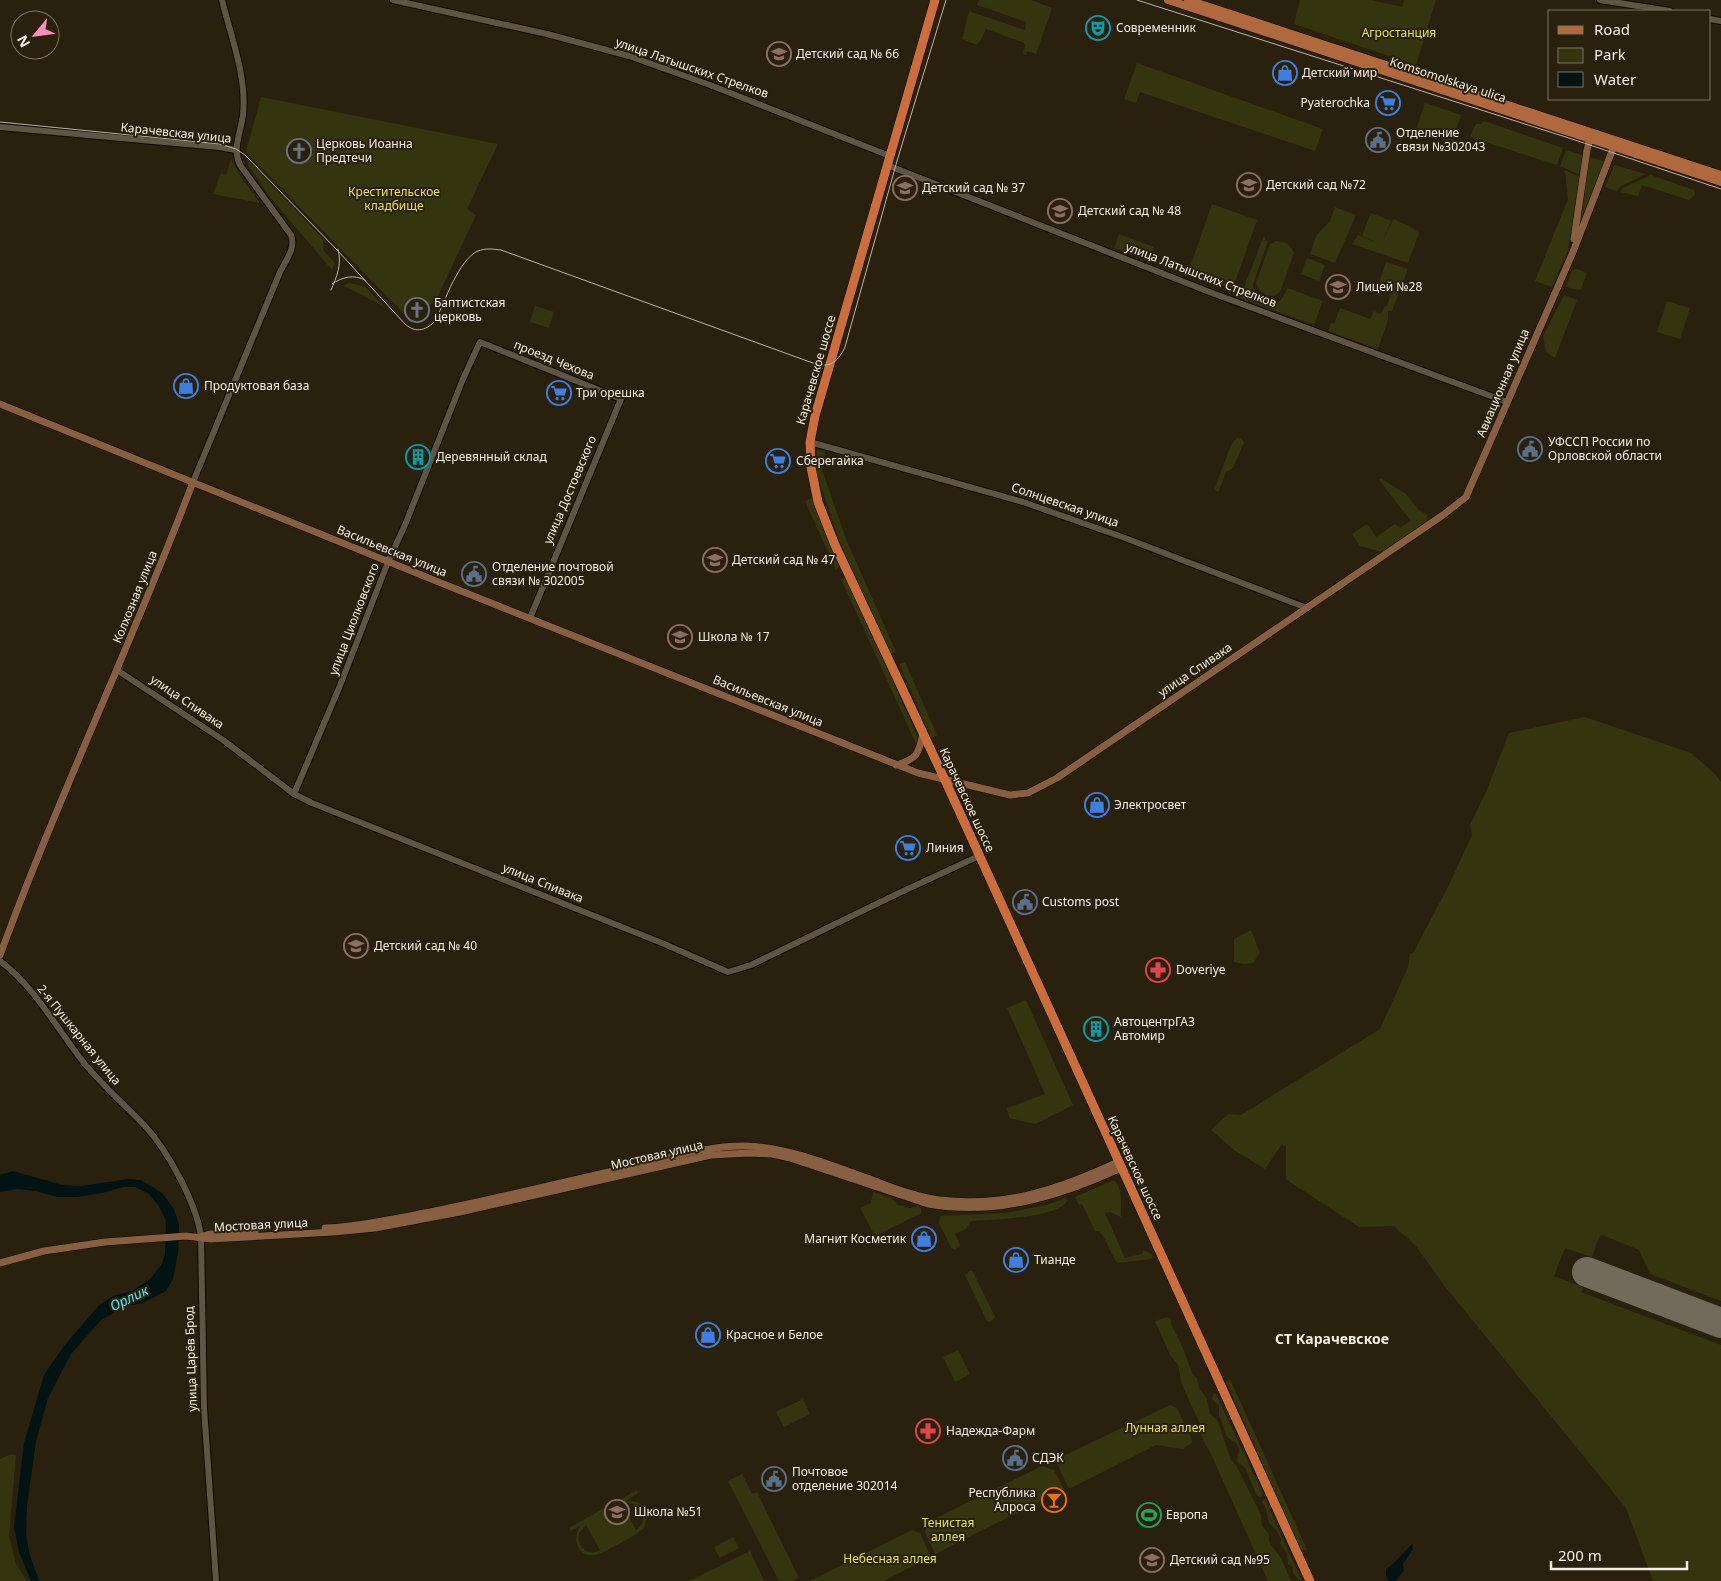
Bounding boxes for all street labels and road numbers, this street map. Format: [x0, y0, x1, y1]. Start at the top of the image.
street label: улица Латышских Стрелков [613, 33, 771, 102]
street label: Komsomolskaya ulica [1388, 53, 1509, 106]
street label: Карачевская улица [120, 118, 232, 147]
street label: улица Латышских Стрелков [1123, 238, 1279, 311]
street label: Карачевское шоссе [792, 313, 839, 427]
street label: Авиационная улица [1472, 326, 1533, 439]
street label: проезд Чехова [511, 336, 597, 383]
street label: улица Достоевского [539, 433, 600, 547]
street label: Солнцевская улица [1009, 478, 1121, 531]
street label: Васильевская улица [334, 521, 450, 580]
street label: Колхозная улица [108, 548, 161, 646]
street label: улица Циолковского [324, 560, 383, 677]
street label: улица Спивака [1154, 639, 1235, 701]
street label: улица Спивака [147, 671, 228, 733]
street label: Васильевская улица [710, 671, 826, 730]
street label: Карачевское шоссе [936, 745, 999, 855]
street label: улица Спивака [500, 859, 586, 906]
street label: 2-я Пушкарная улица [34, 981, 125, 1088]
street label: Карачевское шоссе [1104, 1113, 1167, 1223]
street label: Мостовая улица [609, 1136, 705, 1173]
street label: Мостовая улица [214, 1214, 308, 1235]
street label: улица Царёв Брод [180, 1305, 201, 1412]

